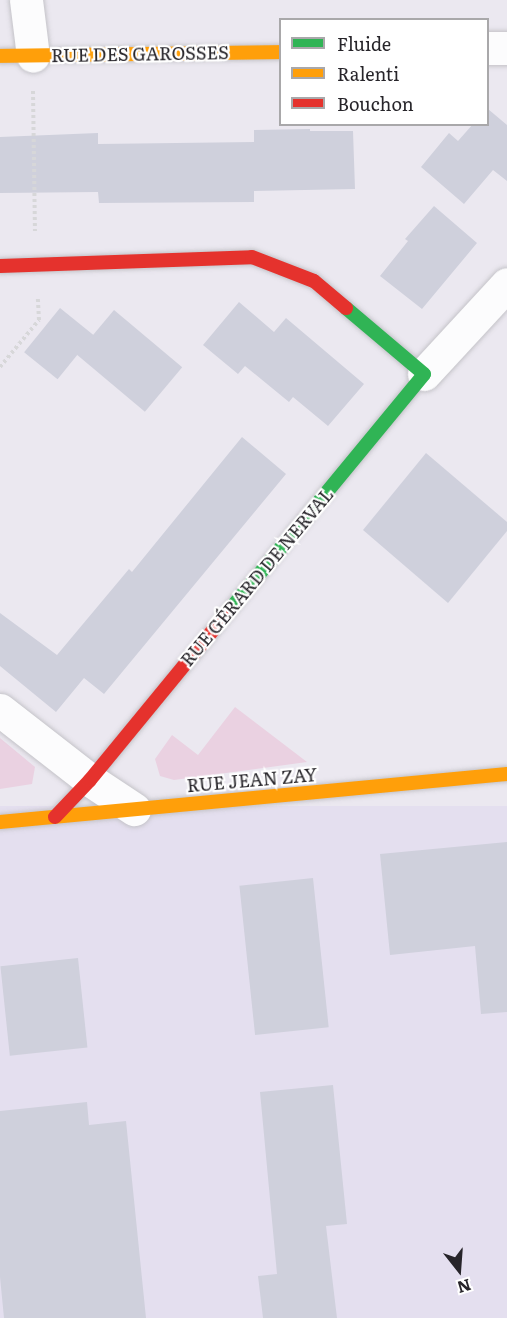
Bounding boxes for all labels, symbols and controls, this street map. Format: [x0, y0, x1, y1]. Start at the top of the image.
legend [279, 18, 489, 126]
text: Fluide [337, 30, 391, 57]
street label: RUE DES GAROSSES [51, 42, 229, 66]
text: Ralenti [337, 60, 399, 87]
text: Bouchon [337, 90, 414, 117]
street label: RUE GÉRARD DE NERVAL [176, 484, 338, 670]
street label: RUE JEAN ZAY [186, 764, 318, 796]
north arrow [429, 1240, 489, 1300]
text: N [454, 1274, 474, 1301]

